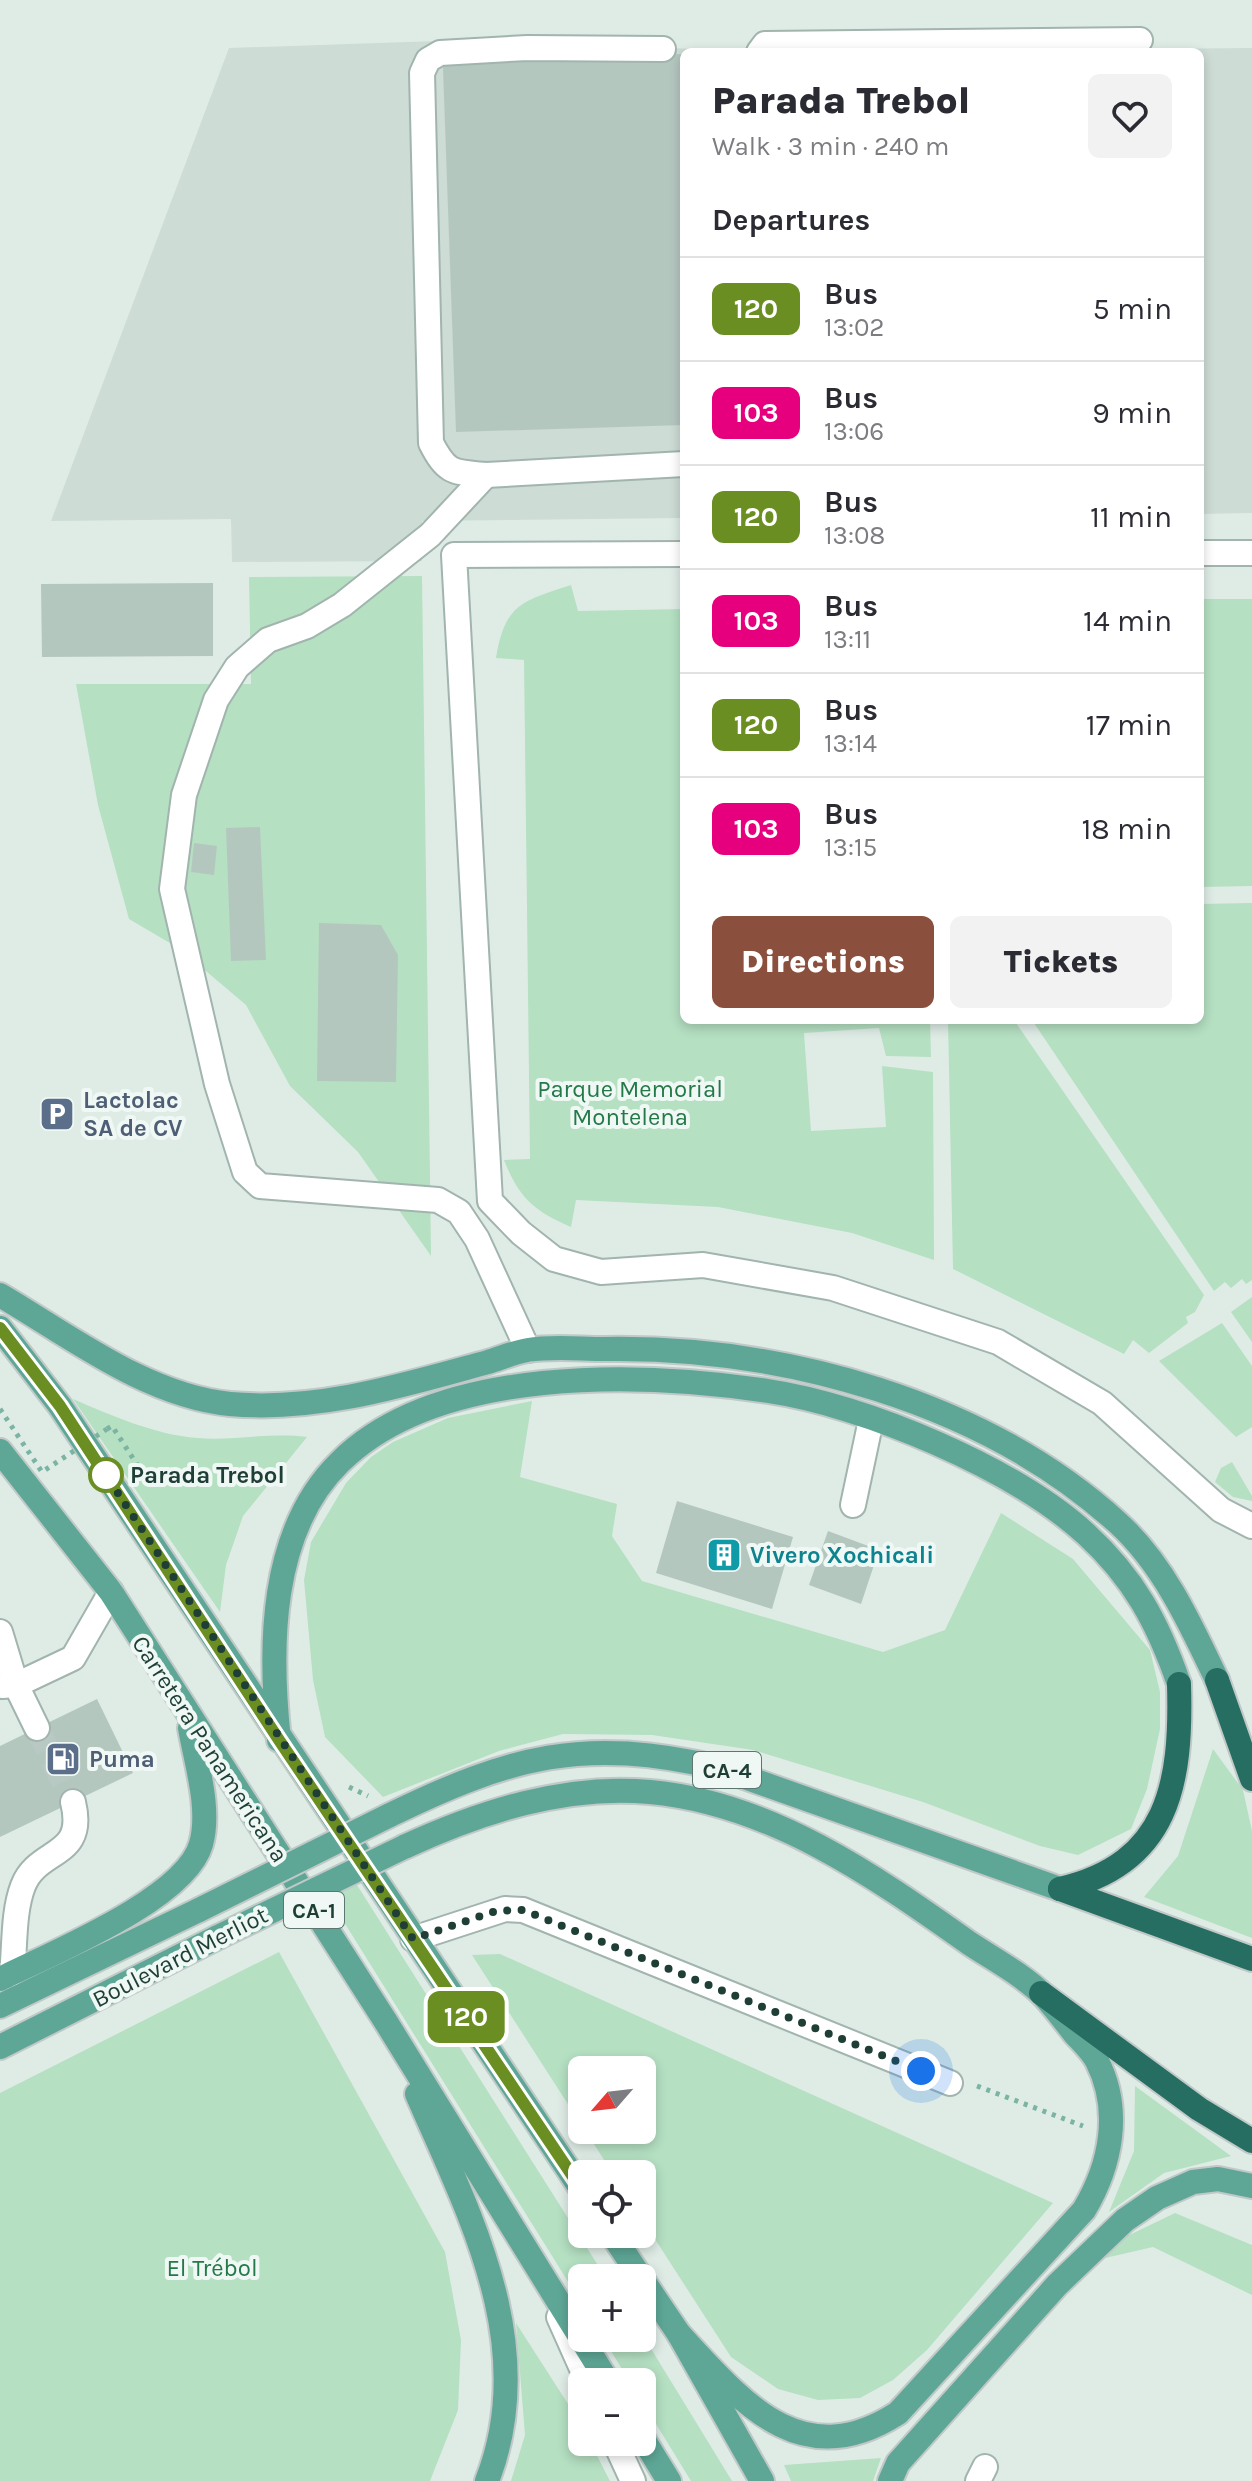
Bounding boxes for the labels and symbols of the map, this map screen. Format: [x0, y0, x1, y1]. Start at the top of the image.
park label: Parque Memorial Montelena [537, 1075, 723, 1131]
place label: Lactolac SA de CV [83, 1086, 183, 1142]
parking icon: Lactolac SA de CV [38, 1095, 76, 1133]
marker: Parada Trebol [89, 1458, 123, 1492]
place label: Parada Trebol [130, 1461, 285, 1489]
building icon: Vivero Xochicali [705, 1536, 743, 1574]
place label: Vivero Xochicali [750, 1541, 934, 1569]
street label: Carretera Panamericana [126, 1630, 294, 1868]
fuel station icon: Puma [44, 1740, 82, 1778]
place label: Puma [89, 1745, 155, 1773]
road number: CA-4 [693, 1752, 761, 1788]
road number: CA-1 [284, 1892, 344, 1928]
street label: Boulevard Merliot [88, 1901, 272, 2013]
line badge: 120 [420, 1991, 512, 2043]
your location [901, 2051, 941, 2091]
north arrow [568, 2056, 656, 2144]
park label: El Trébol [166, 2254, 258, 2282]

